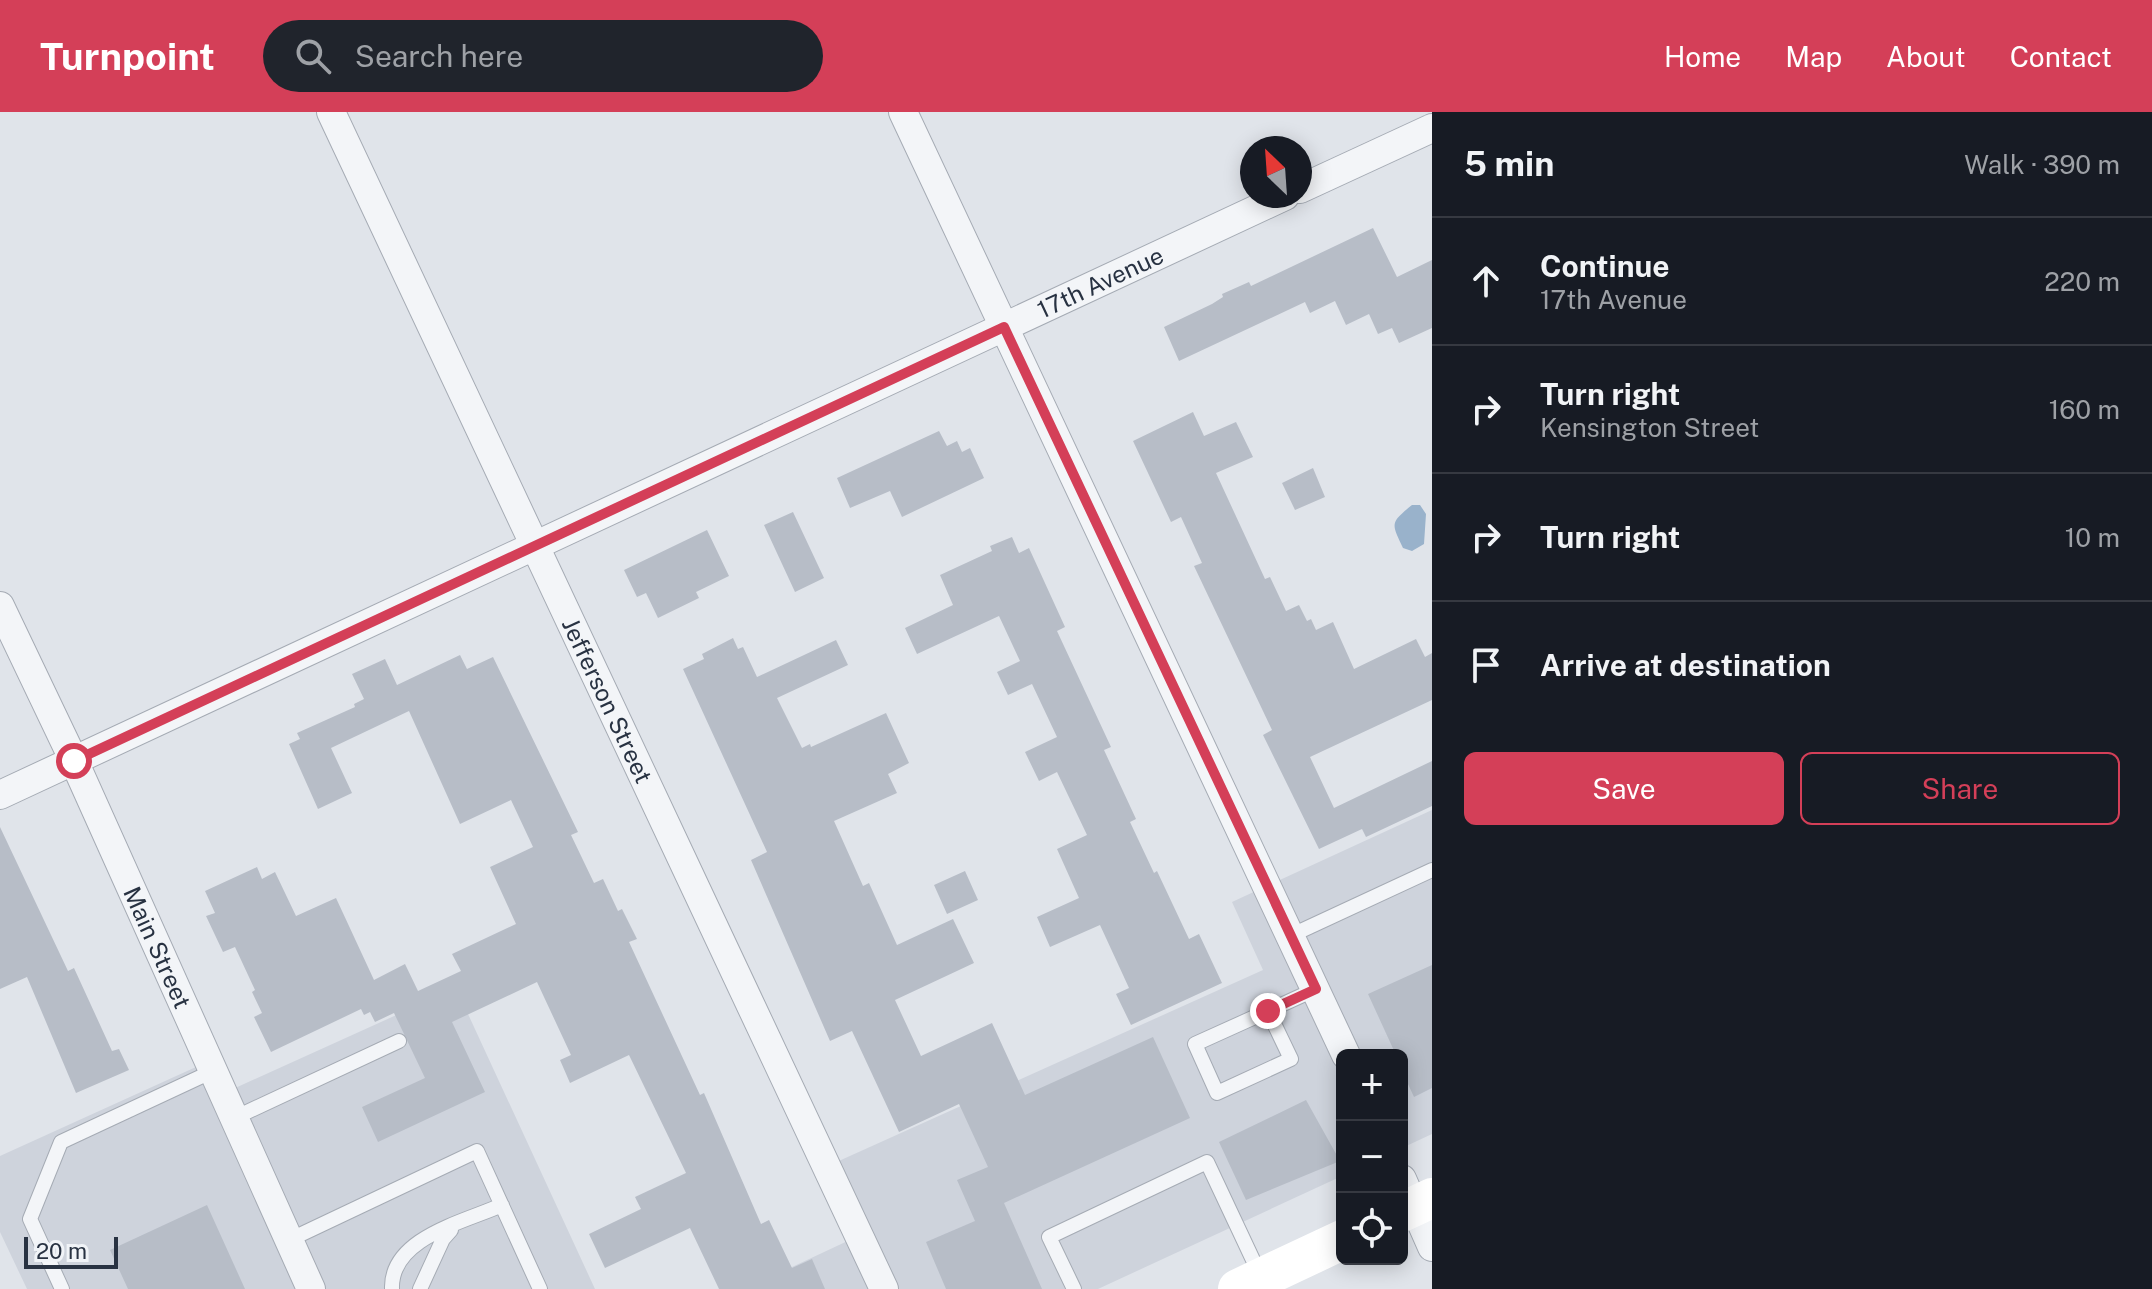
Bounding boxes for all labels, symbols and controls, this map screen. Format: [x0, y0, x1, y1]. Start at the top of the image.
search box [263, 20, 823, 92]
text: Turnpoint [40, 34, 215, 79]
icon: search [291, 34, 335, 78]
text: Search here [355, 38, 523, 74]
text: Home [1664, 40, 1741, 73]
text: Map [1785, 40, 1842, 73]
text: About [1886, 40, 1966, 73]
text: Contact [2010, 40, 2112, 73]
north arrow [1240, 136, 1312, 208]
text: 5 min [1464, 144, 1554, 184]
text: Walk · 390 m [1964, 149, 2120, 180]
street label: 17th Avenue [1033, 241, 1168, 323]
text: Continue [1540, 248, 1670, 284]
icon: ahead [1464, 259, 1508, 303]
text: 220 m [2044, 266, 2120, 297]
text: 17th Avenue [1540, 284, 1687, 315]
text: Turn right [1540, 376, 1680, 412]
icon: right [1464, 387, 1508, 431]
text: 160 m [2049, 394, 2120, 425]
text: Kensington Street [1540, 412, 1759, 443]
icon: right [1464, 515, 1508, 559]
text: Turn right [1540, 519, 1680, 555]
text: 10 m [2065, 522, 2120, 553]
street label: Jefferson Street [557, 613, 658, 787]
icon: arrive [1464, 643, 1508, 687]
text: Arrive at destination [1540, 647, 1831, 683]
route start [56, 743, 92, 779]
button: Save [1464, 752, 1784, 825]
button: Share [1800, 752, 2120, 825]
street label: Main Street [118, 882, 197, 1013]
route end [1250, 993, 1286, 1029]
map controls [1336, 1049, 1408, 1265]
button: + [1336, 1049, 1408, 1121]
button: − [1336, 1121, 1408, 1193]
button: locate [1336, 1193, 1408, 1265]
scale bar [24, 1233, 118, 1269]
text: 20 m [36, 1238, 87, 1264]

